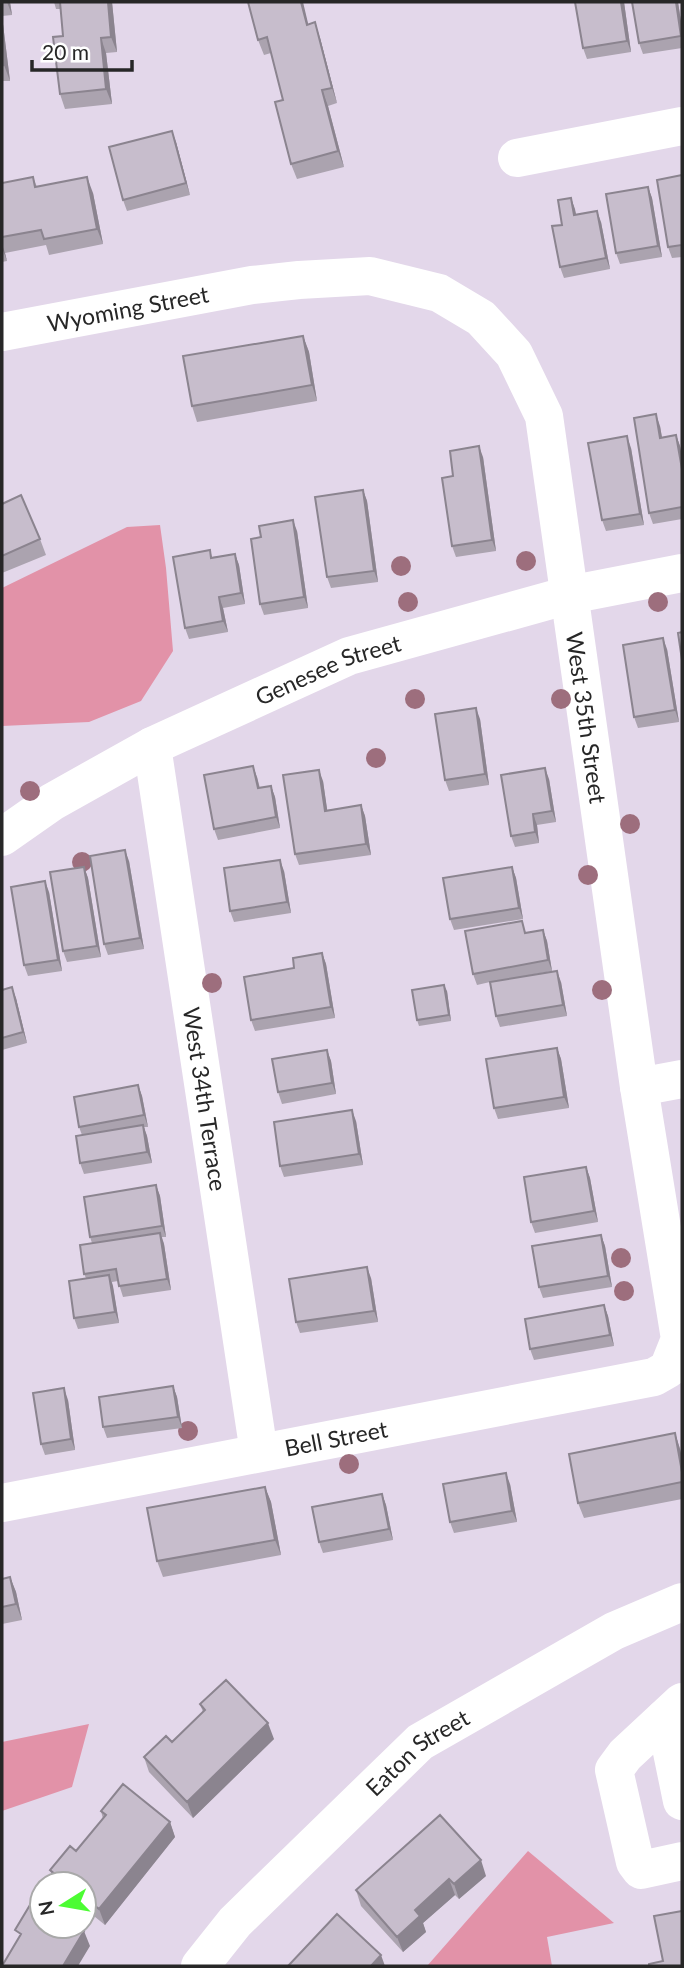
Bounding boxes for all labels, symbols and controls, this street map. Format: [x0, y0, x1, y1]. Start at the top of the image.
scale bar [32, 28, 131, 72]
text: 20 m [42, 39, 89, 64]
street label: Wyoming Street [45, 279, 212, 337]
street label: Genesee Street [251, 628, 405, 711]
street label: West 35th Street [561, 630, 613, 806]
street label: West 34th Terrace [178, 1005, 233, 1193]
street label: Bell Street [282, 1414, 391, 1462]
street label: Eaton Street [359, 1703, 475, 1801]
north arrow [28, 1870, 98, 1940]
text: N [33, 1899, 59, 1918]

